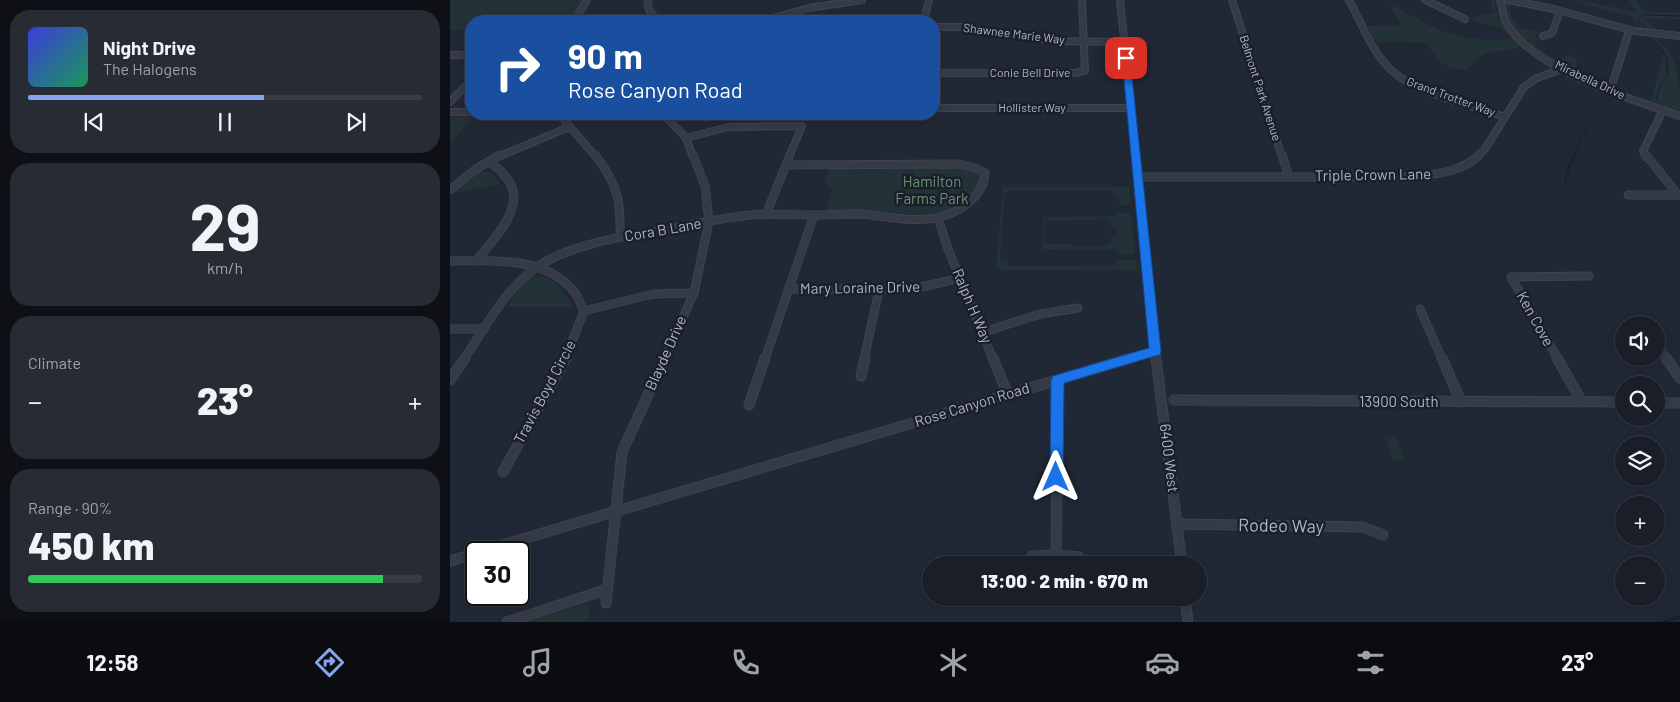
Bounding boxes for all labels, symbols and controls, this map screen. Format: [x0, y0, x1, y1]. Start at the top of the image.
street label: Shawnee Marie Way [963, 20, 1066, 46]
street label: Belmont Park Avenue [1237, 33, 1285, 142]
text: 90 m [568, 34, 643, 76]
icon: right [485, 35, 550, 100]
text: Night Drive [103, 36, 196, 59]
pin [1105, 37, 1147, 79]
icon: arrive [1112, 44, 1140, 72]
street label: Mirabella Drive [1553, 57, 1628, 101]
text: The Halogens [103, 59, 197, 78]
street label: Conie Bell Drive [990, 65, 1070, 79]
street label: Grand Trotter Way [1405, 74, 1498, 119]
text: Rose Canyon Road [568, 76, 743, 102]
street label: Hollister Way [998, 100, 1066, 114]
icon: previous [80, 108, 108, 136]
icon: pause [211, 108, 239, 136]
icon: next [342, 108, 370, 136]
street label: Triple Crown Lane [1315, 164, 1431, 184]
park label: Hamilton Farms Park [895, 172, 969, 207]
text: 29 [190, 186, 260, 264]
street label: Cora B Lane [623, 213, 703, 245]
text: km/h [207, 258, 243, 277]
street label: Ralph H Way [949, 266, 997, 346]
street label: Mary Loraine Drive [800, 277, 920, 297]
street label: Ken Cove [1513, 288, 1558, 349]
street label: Blayde Drive [641, 313, 690, 393]
map controls [1615, 316, 1665, 606]
button: sound [1615, 316, 1665, 366]
street label: Travis Boyd Circle [509, 337, 579, 446]
text: Climate [28, 353, 81, 372]
button: search [1615, 376, 1665, 426]
text: 23° [197, 377, 253, 423]
street label: Rose Canyon Road [912, 378, 1031, 430]
text: − [28, 384, 42, 418]
text: + [408, 384, 422, 418]
street label: 13900 South [1359, 392, 1439, 410]
street label: 6400 West [1157, 423, 1183, 493]
button: layers [1615, 436, 1665, 486]
position arrow [1029, 450, 1081, 502]
button: + [1615, 496, 1665, 546]
text: Range · 90% [28, 498, 112, 517]
street label: Rodeo Way [1238, 513, 1324, 537]
text: 450 km [28, 522, 154, 568]
speed limit sign: 30 [465, 541, 530, 606]
button: − [1615, 556, 1665, 606]
text: 13:00 · 2 min · 670 m [981, 569, 1148, 592]
icon: directions [312, 645, 347, 680]
icon: music [520, 645, 555, 680]
icon: phone [728, 645, 763, 680]
icon: climate [936, 645, 971, 680]
icon: car [1145, 645, 1180, 680]
icon: filters [1353, 645, 1388, 680]
text: 12:58 [87, 649, 139, 675]
text: 23° [1561, 649, 1593, 675]

